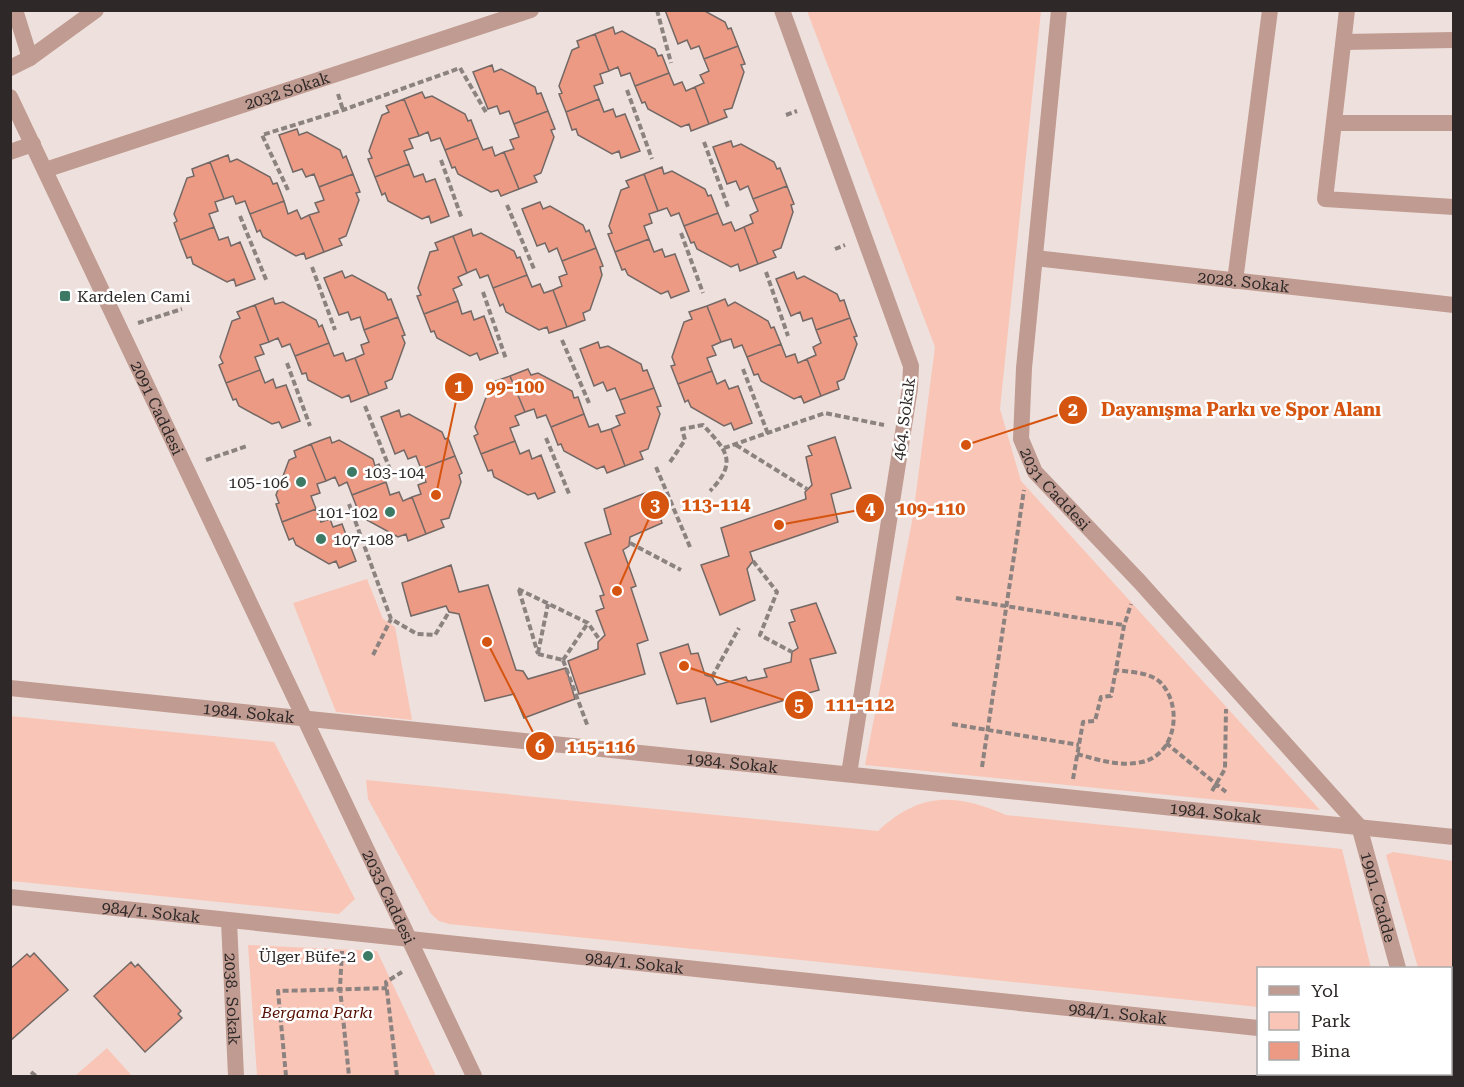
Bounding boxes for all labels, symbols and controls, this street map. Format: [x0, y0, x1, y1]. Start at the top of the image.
street label: 2032 Sokak [242, 67, 332, 113]
street label: 2028. Sokak [1197, 267, 1291, 296]
place label: Kardelen Cami [77, 287, 190, 306]
marker: Kardelen Cami [58, 289, 72, 303]
street label: 2091 Caddesi [127, 358, 188, 458]
callout: 99-100 [444, 369, 557, 405]
text: 1 [454, 376, 464, 397]
text: 99-100 [486, 376, 544, 397]
street label: 464. Sokak [889, 376, 919, 462]
callout: Dayanışma Parkı ve Spor Alanı [1058, 392, 1393, 428]
text: 2 [1068, 399, 1078, 420]
text: Dayanışma Parkı ve Spor Alanı [1101, 399, 1381, 420]
street label: 2031 Caddesi [1016, 445, 1095, 534]
place label: 103-104 [364, 463, 425, 482]
marker: 103-104 [345, 465, 359, 479]
place label: 105-106 [228, 473, 289, 492]
marker: 105-106 [294, 475, 308, 489]
callout: 113-114 [640, 487, 763, 523]
callout: 109-110 [855, 490, 977, 526]
text: 3 [650, 494, 660, 515]
text: 113-114 [682, 494, 750, 515]
text: 4 [865, 498, 875, 519]
text: 109-110 [897, 498, 965, 519]
place label: 101-102 [317, 503, 378, 522]
marker: 101-102 [383, 505, 397, 519]
place label: 107-108 [333, 530, 394, 549]
marker: 107-108 [314, 532, 328, 546]
callout: 111-112 [784, 687, 907, 723]
text: 5 [794, 694, 804, 715]
text: 111-112 [826, 694, 894, 715]
street label: 1984. Sokak [202, 698, 296, 727]
callout: 115-116 [525, 728, 647, 764]
text: 6 [535, 736, 545, 757]
text: 115-116 [567, 736, 635, 757]
street label: 1984. Sokak [685, 748, 779, 777]
street label: 1984. Sokak [1169, 798, 1263, 827]
street label: 2033 Caddesi [359, 847, 419, 947]
street label: 1901. Cadde [1357, 849, 1400, 945]
street label: 984/1. Sokak [101, 897, 202, 926]
place label: Ülger Büfe-2 [259, 947, 356, 966]
street label: 984/1. Sokak [584, 948, 685, 977]
marker: Ülger Büfe-2 [361, 949, 375, 963]
street label: 2038. Sokak [221, 952, 244, 1046]
legend [1257, 967, 1452, 1075]
text: Yol [1311, 980, 1339, 1001]
street label: 984/1. Sokak [1068, 999, 1168, 1028]
park label: Bergama Parkı [260, 1003, 373, 1022]
text: Park [1311, 1010, 1351, 1031]
text: Bina [1311, 1040, 1350, 1061]

